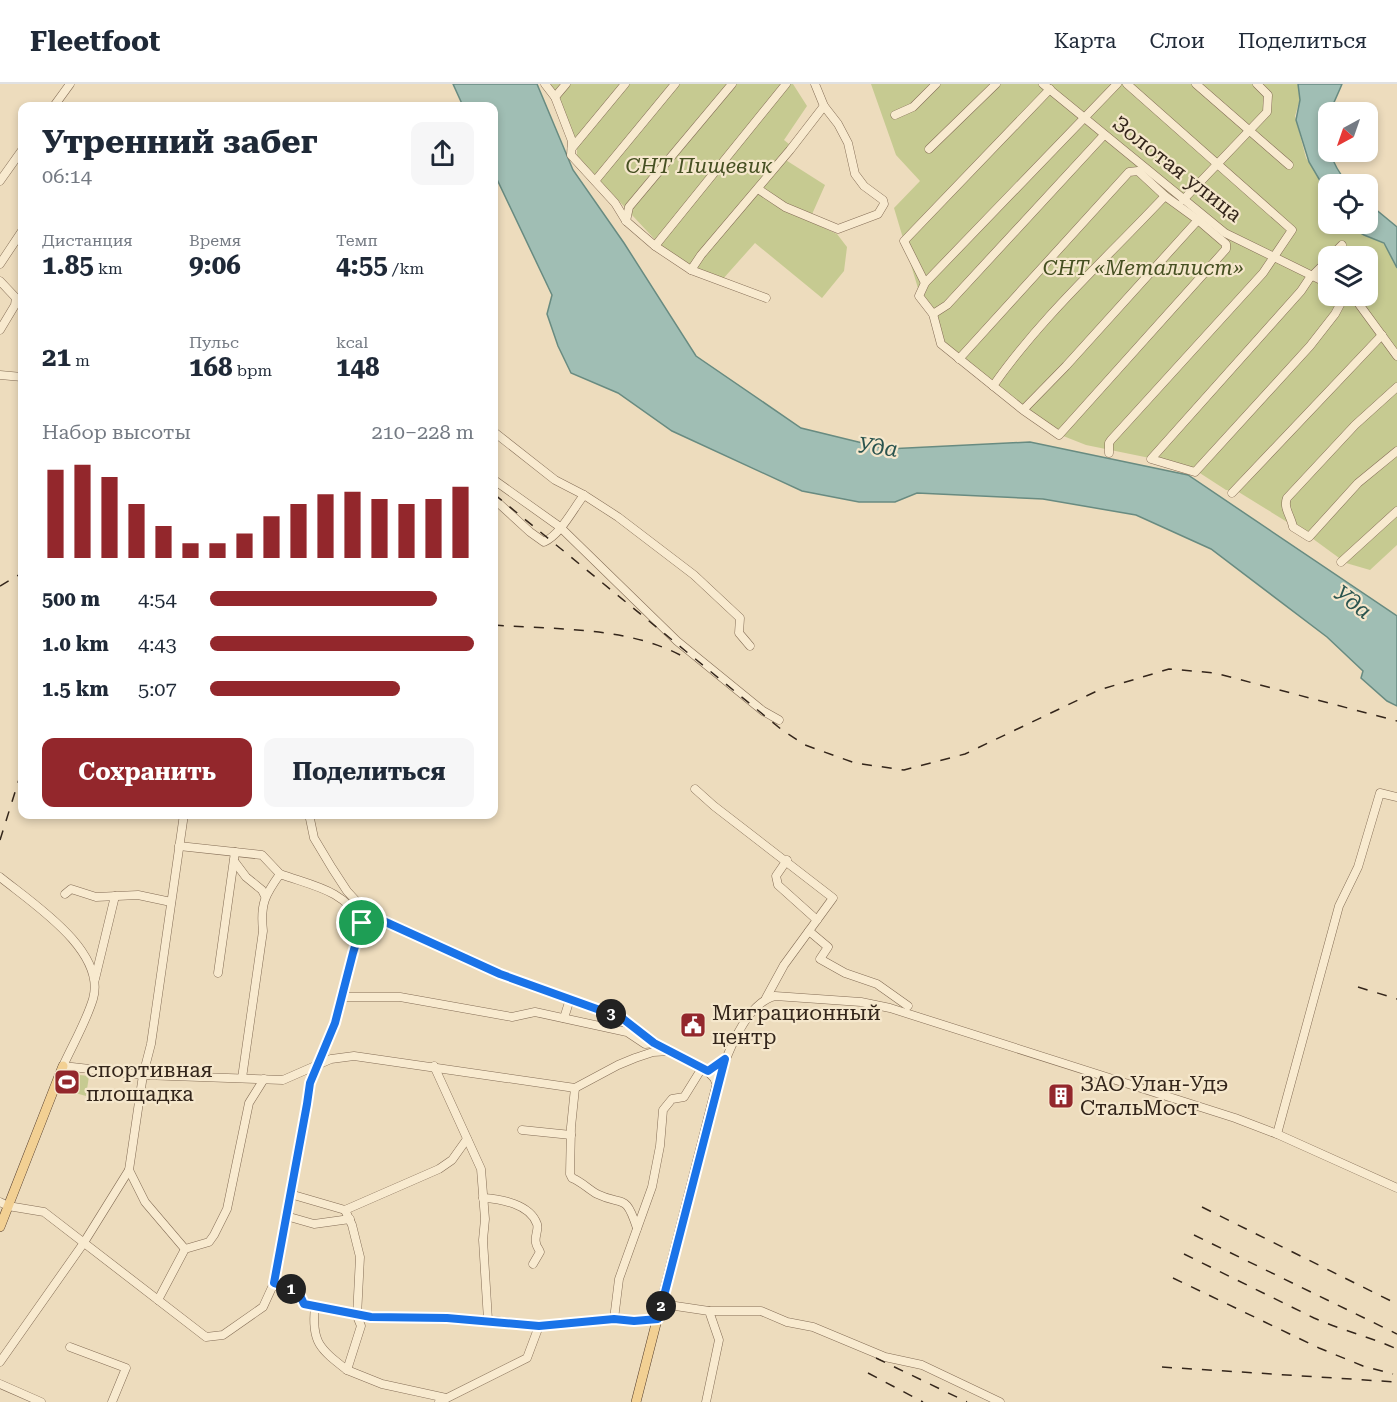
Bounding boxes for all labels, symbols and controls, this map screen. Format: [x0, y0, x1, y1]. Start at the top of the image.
text: Fleetfoot [30, 25, 160, 58]
text: Карта [1054, 29, 1117, 53]
text: Слои [1150, 29, 1205, 53]
text: Поделиться [1238, 29, 1367, 53]
north arrow [1318, 102, 1378, 162]
map controls [1318, 102, 1378, 306]
street label: Золотая улица [1108, 111, 1247, 227]
text: Утренний забег [42, 122, 318, 161]
button: share [411, 122, 474, 185]
park label: СНТ Пищевик [626, 154, 773, 178]
text: 06:14 [42, 164, 92, 188]
button: locate [1318, 174, 1378, 234]
text: Дистанция [42, 231, 133, 250]
text: Время [189, 231, 241, 250]
text: Темп [336, 231, 378, 250]
button: layers [1318, 246, 1378, 306]
text: 1.85 [42, 250, 94, 280]
text: 9:06 [189, 250, 241, 280]
text: 4:55 [336, 250, 388, 280]
park label: СНТ «Металлист» [1043, 256, 1243, 280]
text: km [94, 259, 123, 278]
text: /km [388, 259, 424, 278]
text: Пульс [189, 333, 239, 352]
text: kcal [336, 333, 368, 352]
text: 21 [42, 342, 71, 372]
text: m [71, 351, 90, 370]
text: 168 [189, 352, 233, 382]
text: 148 [336, 352, 380, 382]
text: bpm [233, 361, 272, 380]
text: Набор высоты [42, 420, 191, 444]
text: 210–228 m [371, 420, 474, 444]
water label: Уда [857, 432, 899, 462]
water label: Уда [1330, 580, 1376, 624]
text: 500 m [42, 587, 100, 611]
text: 4:54 [138, 587, 177, 611]
text: 1.0 km [42, 632, 109, 656]
text: 4:43 [138, 632, 177, 656]
text: 1.5 km [42, 677, 109, 701]
text: 5:07 [138, 677, 177, 701]
button: Сохранить [42, 738, 252, 807]
button: Поделиться [264, 738, 474, 807]
pin [336, 897, 387, 948]
icon: arrive [345, 906, 378, 939]
pin: 3 [596, 999, 626, 1029]
place label: Миграционный центр [712, 1001, 881, 1049]
text: 3 [607, 1004, 615, 1023]
public building icon: Миграционный центр [678, 1010, 708, 1040]
place label: спортивная площадка [86, 1058, 213, 1106]
sports icon: спортивная площадка [52, 1067, 82, 1097]
place label: ЗАО Улан-Удэ СтальМост [1080, 1072, 1228, 1120]
building icon: ЗАО Улан-Удэ СтальМост [1046, 1081, 1076, 1111]
pin: 1 [276, 1274, 306, 1304]
text: 1 [287, 1279, 295, 1298]
pin: 2 [646, 1291, 676, 1321]
text: 2 [657, 1296, 665, 1315]

